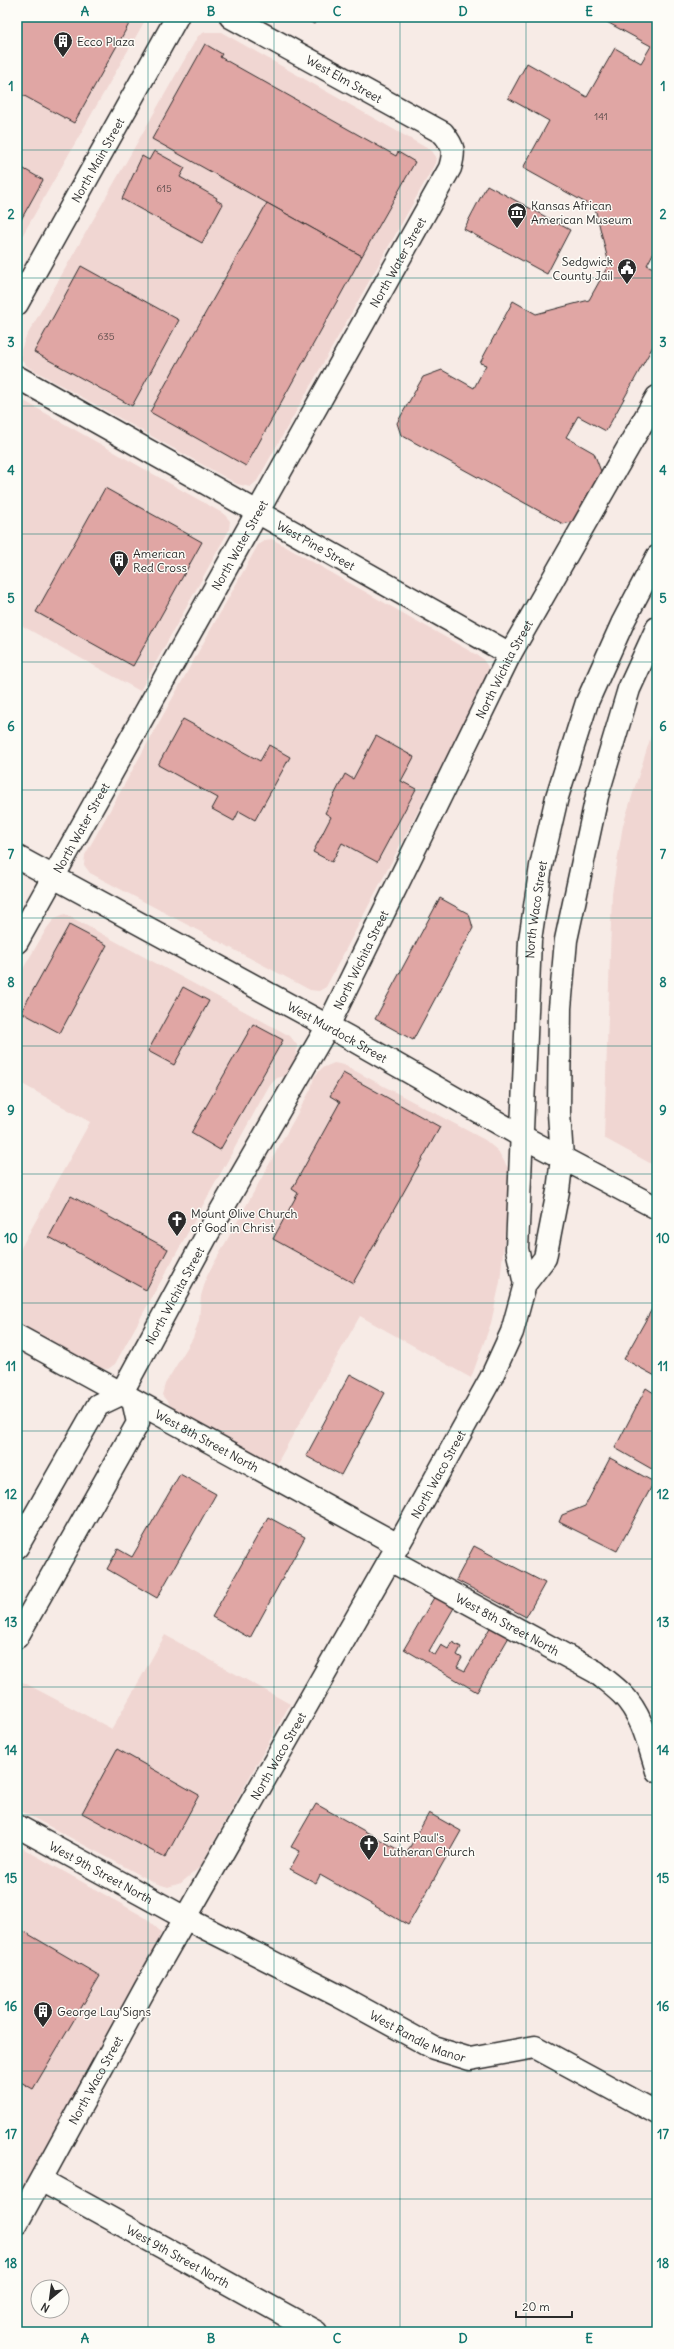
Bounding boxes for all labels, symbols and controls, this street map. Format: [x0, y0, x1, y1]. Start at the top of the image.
text: A [81, 3, 90, 20]
text: B [207, 3, 216, 20]
text: C [333, 3, 342, 20]
text: D [458, 3, 468, 20]
text: E [585, 3, 593, 20]
building icon: Ecco Plaza [52, 30, 74, 58]
place label: Ecco Plaza [77, 34, 135, 49]
street label: West Elm Street [303, 52, 385, 106]
text: 1 [8, 78, 14, 95]
text: 1 [660, 78, 666, 95]
house number: 141 [594, 110, 608, 123]
street label: North Main Street [68, 115, 127, 205]
house number: 615 [156, 182, 172, 195]
place label: Kansas African American Museum [531, 198, 633, 227]
museum icon: Kansas African American Museum [506, 201, 528, 229]
text: 2 [7, 206, 15, 223]
text: 2 [659, 206, 667, 223]
street label: North Water Street [366, 214, 429, 310]
place label: Sedgwick County Jail [553, 254, 613, 283]
public building icon: Sedgwick County Jail [616, 257, 638, 285]
house number: 635 [97, 330, 115, 343]
text: 3 [7, 334, 15, 351]
text: 3 [659, 334, 667, 351]
text: 4 [7, 462, 15, 479]
text: 4 [659, 462, 667, 479]
street label: North Water Street [208, 497, 270, 593]
street label: West Pine Street [274, 517, 358, 573]
place label: American Red Cross [133, 546, 187, 575]
building icon: American Red Cross [108, 549, 130, 577]
text: 5 [7, 590, 15, 607]
text: 5 [659, 590, 667, 607]
street label: North Wichita Street [472, 617, 535, 721]
text: 6 [7, 718, 15, 735]
text: 6 [659, 718, 667, 735]
street label: North Water Street [50, 780, 112, 876]
text: 7 [8, 846, 15, 863]
text: 7 [660, 846, 667, 863]
street label: North Waco Street [522, 859, 550, 959]
street label: North Wichita Street [330, 908, 391, 1012]
text: 8 [7, 974, 15, 991]
text: 8 [659, 974, 667, 991]
street label: West Murdock Street [285, 998, 390, 1065]
text: 9 [7, 1102, 15, 1119]
text: 9 [659, 1102, 667, 1119]
place label: Mount Olive Church of God in Christ [191, 1206, 298, 1235]
church icon: Mount Olive Church of God in Christ [166, 1209, 188, 1237]
text: 10 [4, 1230, 18, 1247]
text: 10 [656, 1230, 670, 1247]
street label: North Wichita Street [142, 1244, 207, 1347]
text: 11 [6, 1358, 16, 1375]
text: 11 [658, 1358, 668, 1375]
street label: West 8th Street North [153, 1406, 262, 1475]
street label: North Waco Street [407, 1427, 468, 1521]
text: 12 [5, 1486, 17, 1503]
text: 12 [657, 1486, 669, 1503]
street label: West 8th Street North [453, 1590, 562, 1658]
text: 13 [5, 1614, 17, 1631]
text: 13 [657, 1614, 669, 1631]
street label: North Waco Street [247, 1709, 309, 1802]
text: 14 [5, 1742, 18, 1759]
text: 14 [657, 1742, 670, 1759]
place label: Saint Paul's Lutheran Church [383, 1830, 475, 1859]
church icon: Saint Paul's Lutheran Church [358, 1833, 380, 1861]
street label: West 9th Street North [47, 1838, 156, 1907]
text: 15 [5, 1870, 18, 1887]
text: 15 [657, 1870, 670, 1887]
text: 16 [5, 1998, 18, 2015]
text: 16 [657, 1998, 670, 2015]
building icon: George Lay Signs [32, 2000, 54, 2028]
place label: George Lay Signs [57, 2004, 151, 2019]
street label: West Randle Manor [367, 2007, 468, 2065]
street label: North Waco Street [65, 2033, 125, 2127]
text: 17 [5, 2126, 17, 2143]
text: 17 [657, 2126, 669, 2143]
street label: West 9th Street North [124, 2221, 233, 2291]
text: 18 [5, 2255, 17, 2272]
text: 18 [657, 2255, 669, 2272]
north arrow [30, 2279, 70, 2319]
scale bar [516, 2293, 572, 2319]
text: 20 m [522, 2299, 550, 2314]
text: N [38, 2300, 52, 2316]
text: A [81, 2330, 90, 2347]
text: B [207, 2330, 216, 2347]
text: C [333, 2330, 342, 2347]
text: D [458, 2330, 468, 2347]
text: E [585, 2330, 593, 2347]

